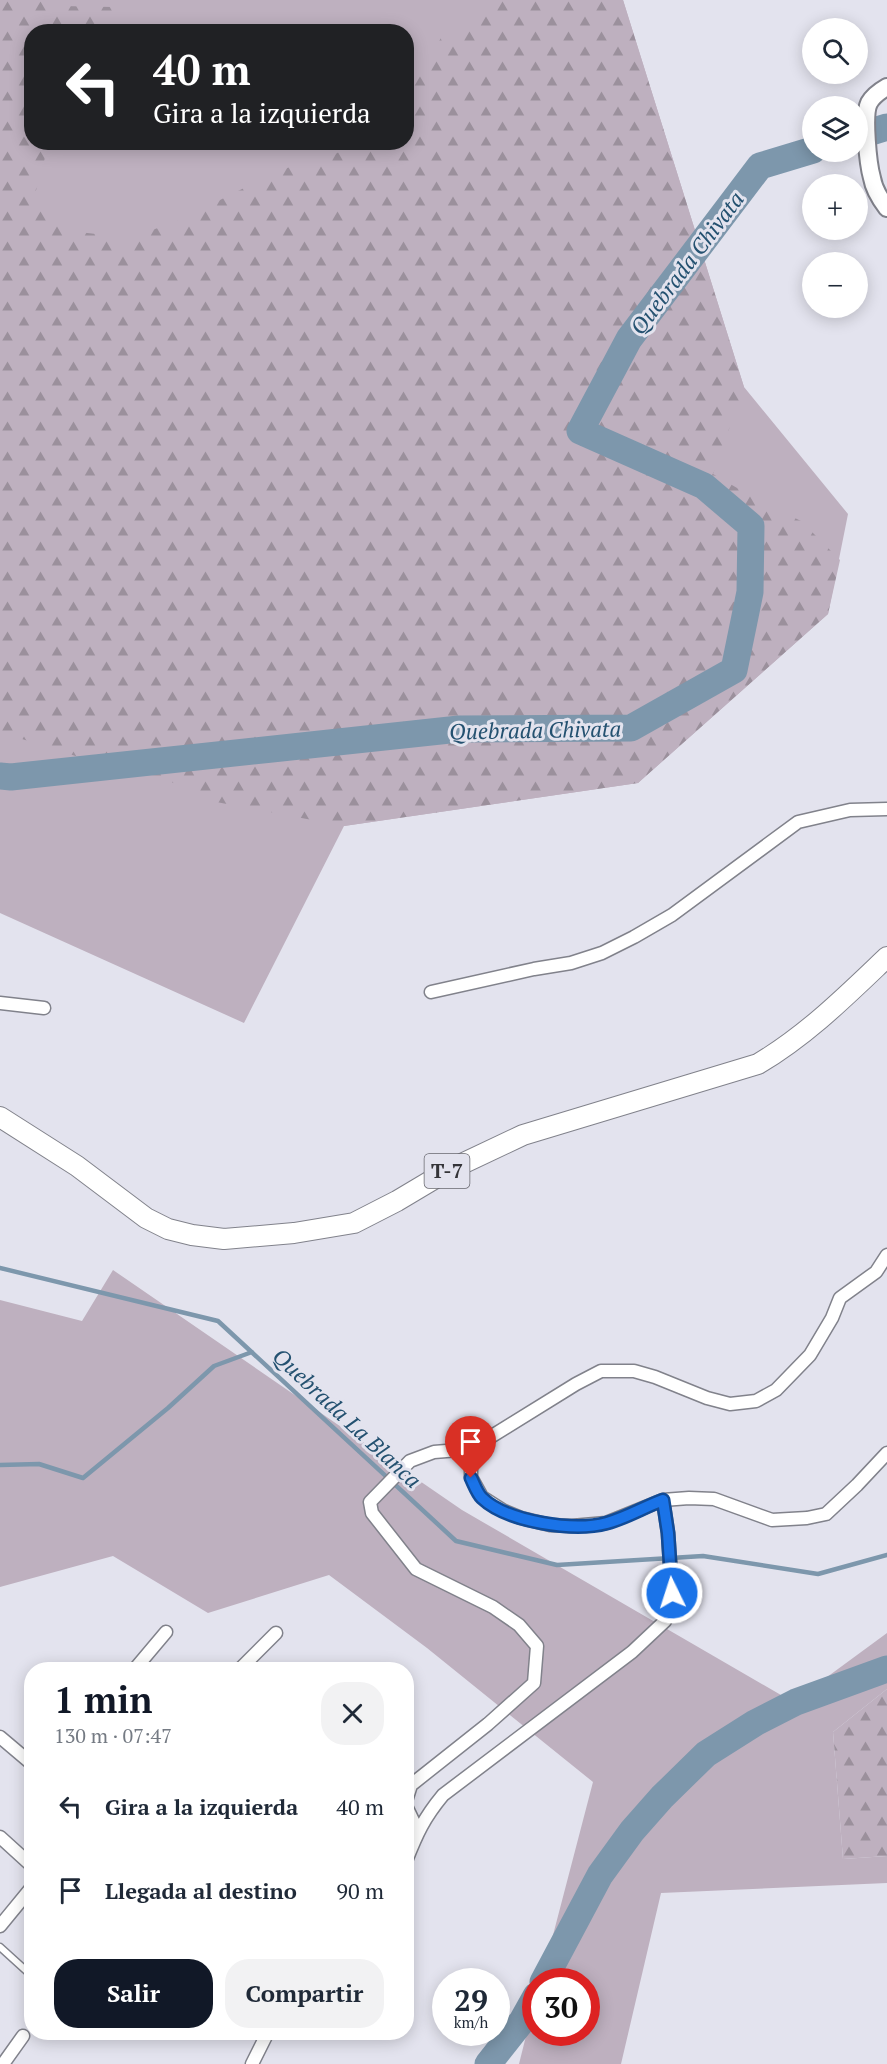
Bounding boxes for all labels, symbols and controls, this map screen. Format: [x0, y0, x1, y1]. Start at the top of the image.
map controls [802, 18, 868, 318]
button: search [802, 18, 868, 84]
text: 40 m [153, 41, 251, 97]
icon: left [54, 48, 132, 126]
text: Gira a la izquierda [153, 95, 371, 131]
button: layers [802, 96, 868, 162]
button: + [802, 174, 868, 240]
water label: Quebrada Chivata [623, 185, 750, 340]
button: − [802, 252, 868, 318]
water label: Quebrada Chivata [449, 714, 621, 745]
road number: T-7 [424, 1154, 470, 1188]
water label: Quebrada La Blanca [267, 1341, 428, 1494]
pin [445, 1416, 496, 1478]
icon: arrive [454, 1425, 487, 1458]
position arrow [640, 1561, 704, 1625]
text: 1 min [54, 1676, 152, 1723]
button: close [321, 1682, 384, 1745]
text: 130 m · 07:47 [54, 1722, 172, 1749]
icon: left [54, 1790, 87, 1823]
text: Gira a la izquierda [105, 1792, 298, 1821]
text: 40 m [336, 1792, 384, 1821]
icon: arrive [54, 1874, 87, 1907]
text: Llegada al destino [105, 1876, 297, 1905]
text: 90 m [336, 1876, 384, 1905]
button: Salir [54, 1959, 213, 2028]
button: Compartir [225, 1959, 384, 2028]
speed limit sign: 30 [522, 1968, 600, 2046]
text: 29 [454, 1980, 488, 2020]
text: km/h [454, 2012, 488, 2032]

